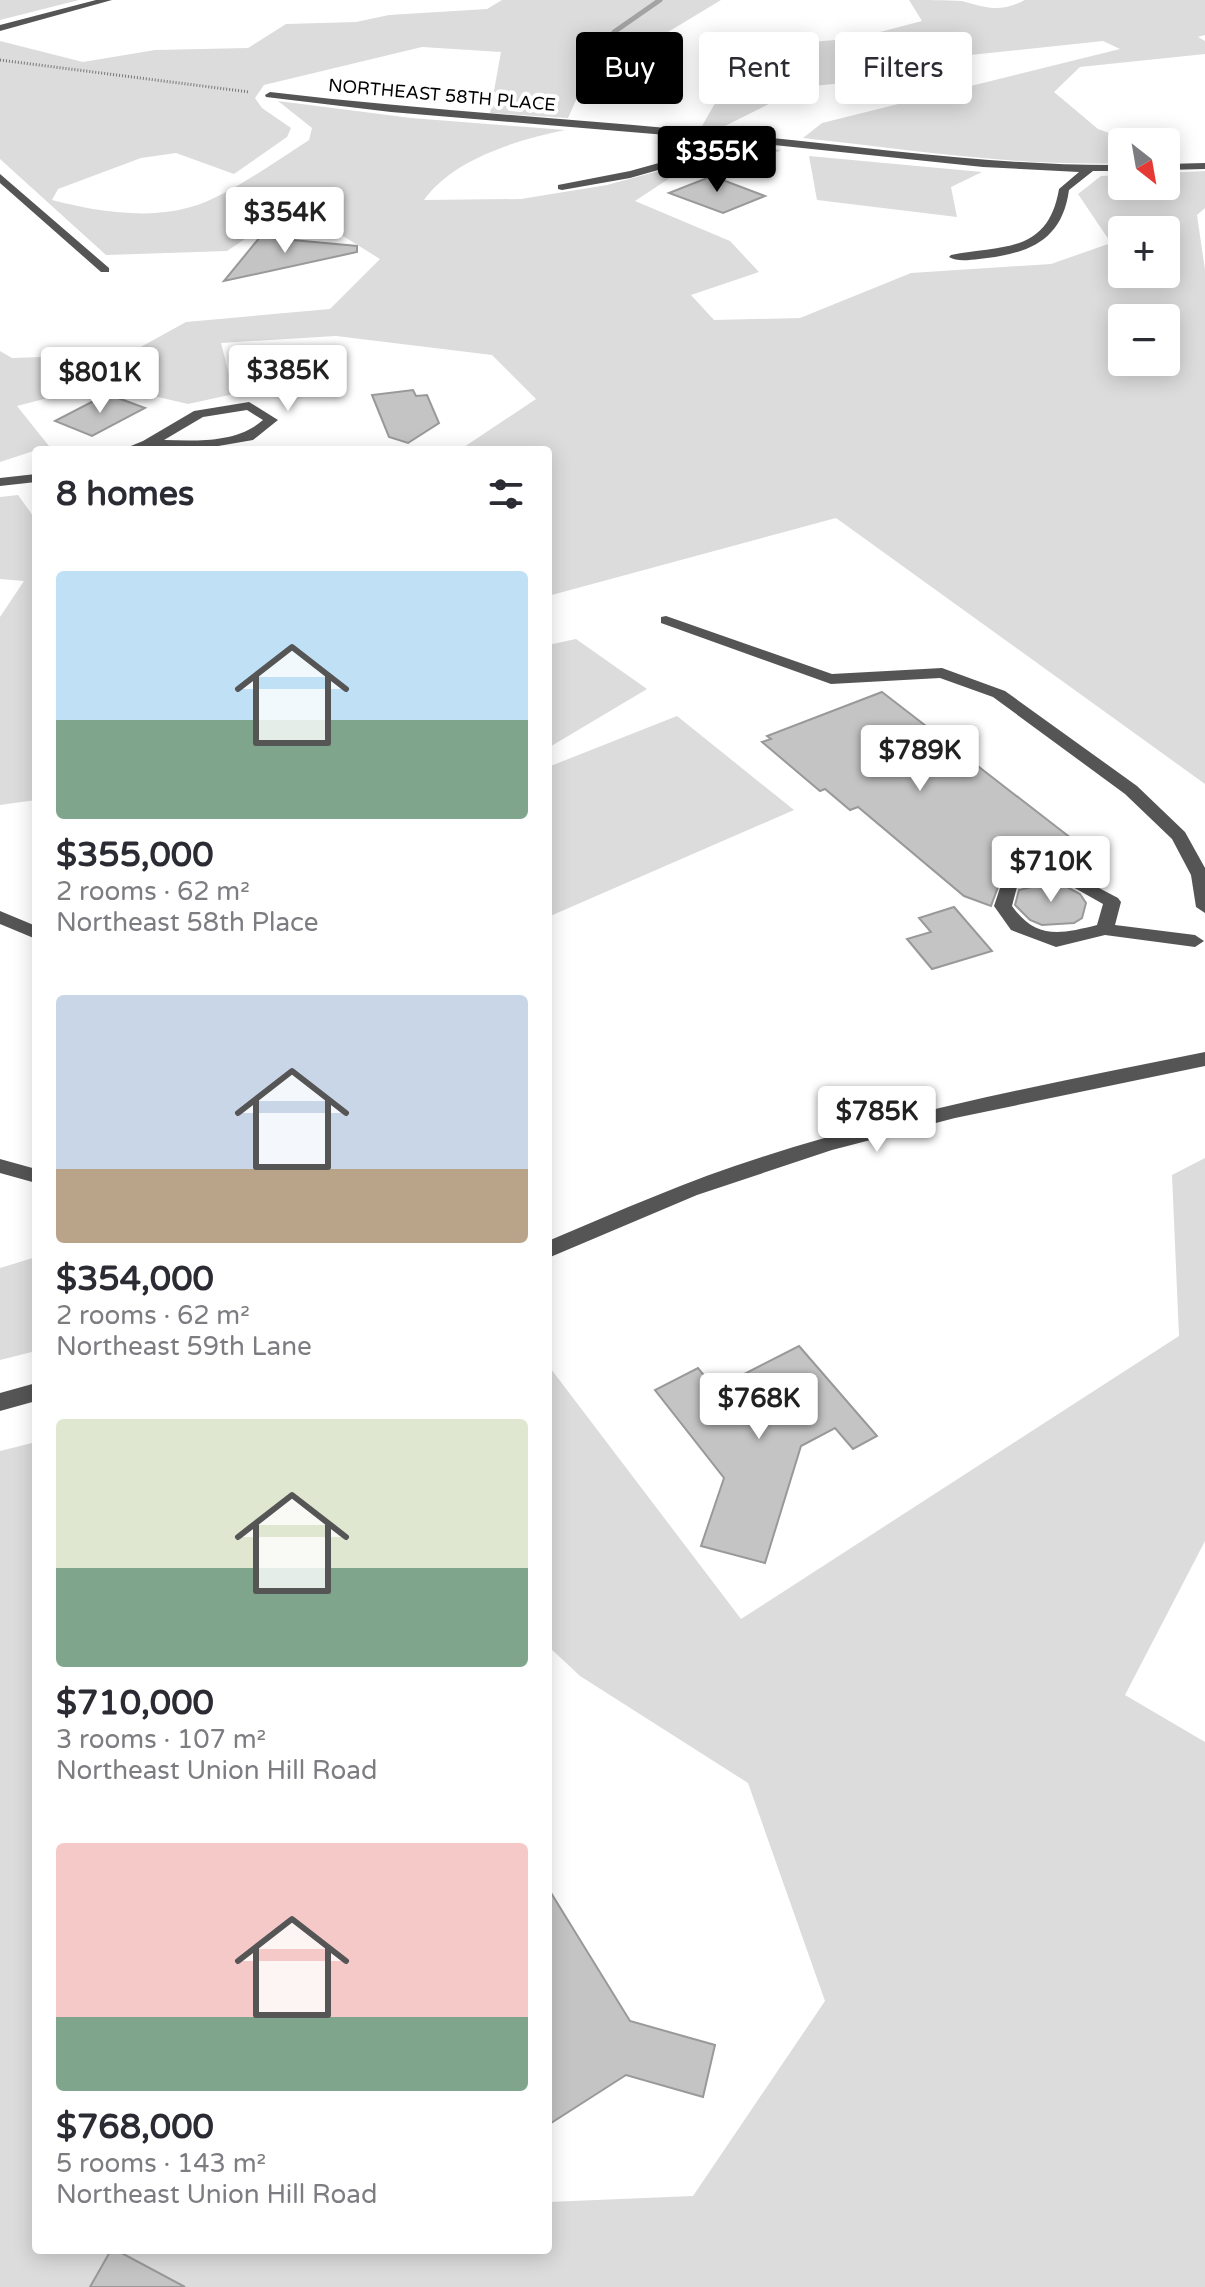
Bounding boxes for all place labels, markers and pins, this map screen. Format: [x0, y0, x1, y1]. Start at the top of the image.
pin: $355K [661, 126, 773, 194]
pin: $354K [229, 187, 341, 255]
pin: $385K [232, 345, 344, 413]
pin: $801K [44, 347, 156, 415]
pin: $789K [864, 725, 976, 793]
pin: $710K [995, 836, 1107, 904]
pin: $785K [821, 1086, 933, 1154]
pin: $768K [703, 1373, 815, 1441]

